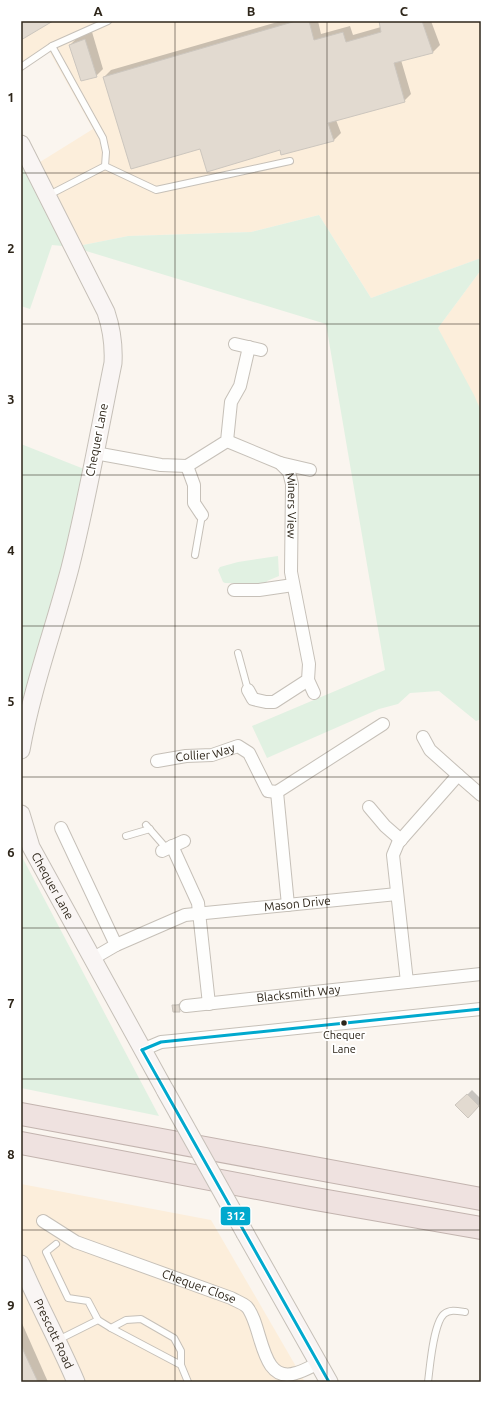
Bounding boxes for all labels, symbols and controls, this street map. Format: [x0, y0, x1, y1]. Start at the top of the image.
text: A [93, 4, 103, 18]
text: B [247, 4, 256, 18]
text: C [400, 4, 409, 18]
text: 1 [7, 90, 15, 104]
text: 2 [7, 241, 15, 255]
text: 3 [7, 392, 15, 406]
street label: Chequer Lane [83, 402, 110, 478]
street label: Miners View [283, 471, 299, 539]
text: 4 [7, 543, 15, 557]
text: 5 [7, 694, 15, 708]
street label: Collier Way [174, 741, 237, 764]
text: 6 [7, 845, 15, 859]
street label: Chequer Lane [29, 850, 77, 921]
street label: Mason Drive [263, 894, 331, 913]
street label: Blacksmith Way [256, 982, 341, 1004]
text: 7 [7, 996, 15, 1010]
marker: Chequer Lane [339, 1018, 349, 1028]
place label: Chequer Lane [323, 1029, 366, 1055]
text: 8 [7, 1147, 15, 1161]
line badge: 312 [220, 1206, 251, 1226]
text: 312 [227, 1210, 245, 1222]
street label: Chequer Close [160, 1267, 239, 1306]
street label: Prescott Road [32, 1296, 76, 1371]
text: 9 [7, 1298, 15, 1312]

